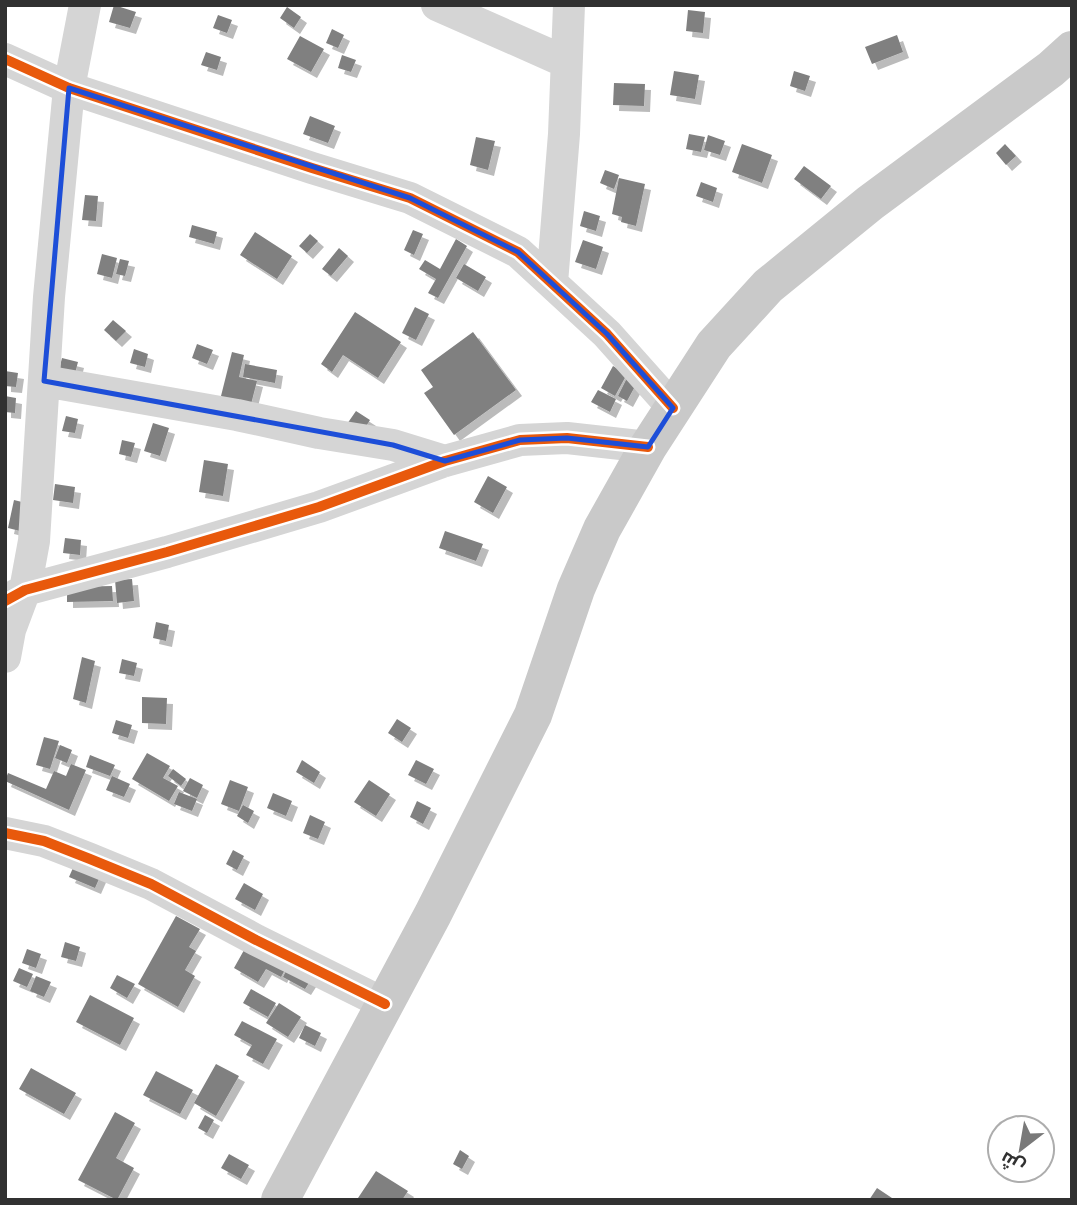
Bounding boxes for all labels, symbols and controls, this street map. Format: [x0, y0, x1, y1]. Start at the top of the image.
north arrow [986, 1114, 1056, 1184]
text: ش [994, 1145, 1030, 1183]

